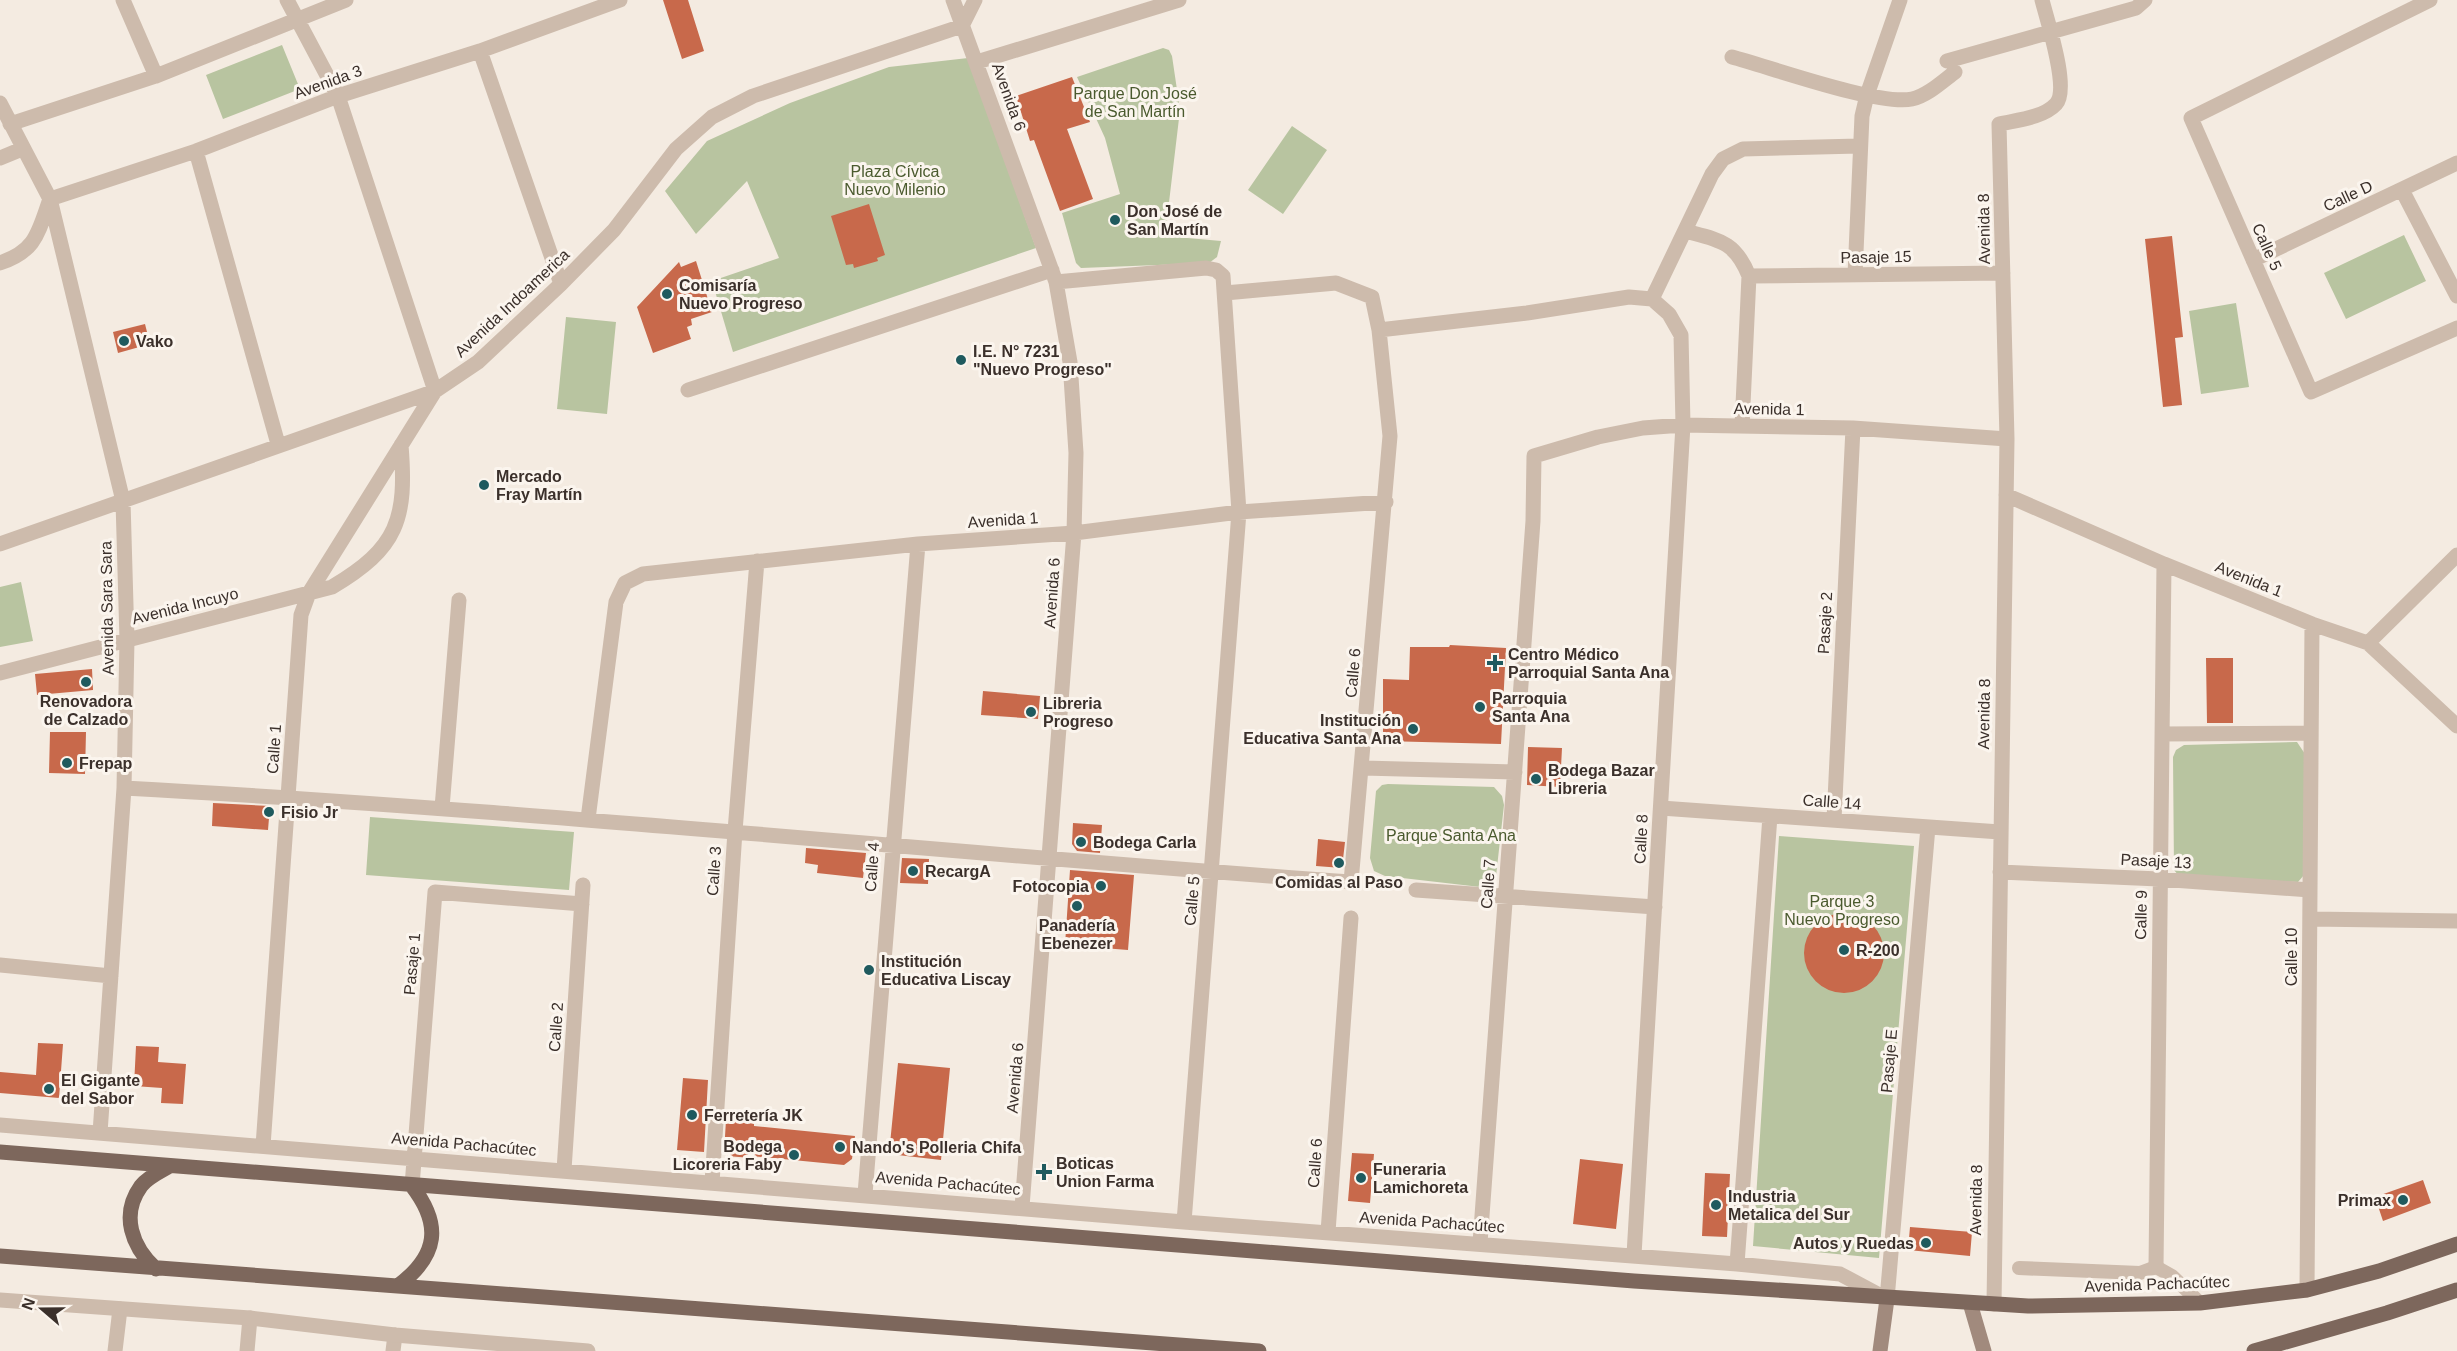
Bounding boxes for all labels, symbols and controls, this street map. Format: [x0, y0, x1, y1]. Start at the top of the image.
street label: Avenida 6 [989, 61, 1029, 133]
street label: Avenida 3 [292, 62, 364, 102]
park label: Parque Don José de San Martín [1073, 85, 1197, 120]
park label: Plaza Cívica Nuevo Milenio [844, 163, 946, 198]
street label: Calle D [2321, 177, 2375, 215]
street label: Avenida 8 [1975, 193, 1993, 265]
place label: Don José de San Martín [1127, 203, 1222, 238]
marker: Don José de San Martín [1108, 213, 1122, 227]
street label: Calle 5 [2249, 221, 2285, 273]
street label: Avenida Indoamerica [451, 246, 573, 360]
street label: Pasaje 15 [1840, 248, 1912, 266]
place label: Comisaría Nuevo Progreso [679, 277, 803, 312]
marker: Comisaría Nuevo Progreso [660, 287, 674, 301]
place label: Vako [136, 333, 174, 350]
marker: Vako [117, 334, 131, 348]
place label: I.E. N° 7231 "Nuevo Progreso" [973, 343, 1112, 378]
marker: I.E. N° 7231 "Nuevo Progreso" [954, 353, 968, 367]
street label: Avenida 1 [1733, 400, 1805, 418]
place label: Mercado Fray Martín [496, 468, 582, 503]
marker: Mercado Fray Martín [477, 478, 491, 492]
street label: Avenida 1 [967, 509, 1039, 531]
street label: Avenida Sara Sara [97, 541, 117, 675]
street label: Avenida 6 [1041, 557, 1063, 629]
street label: Avenida 1 [2213, 558, 2285, 600]
street label: Avenida Incuyo [130, 585, 240, 627]
street label: Pasaje 2 [1815, 591, 1835, 655]
place label: Centro Médico Parroquial Santa Ana [1508, 646, 1669, 681]
street label: Calle 6 [1342, 647, 1364, 699]
marker: Centro Médico Parroquial Santa Ana [1486, 654, 1504, 672]
marker: Renovadora de Calzado [79, 675, 93, 689]
street label: Avenida 8 [1975, 678, 1993, 750]
place label: Parroquia Santa Ana [1492, 690, 1570, 725]
place label: Renovadora de Calzado [40, 693, 132, 728]
place label: Libreria Progreso [1043, 695, 1113, 730]
marker: Parroquia Santa Ana [1473, 700, 1487, 714]
marker: Libreria Progreso [1024, 705, 1038, 719]
place label: Institución Educativa Santa Ana [1243, 712, 1401, 747]
marker: Institución Educativa Santa Ana [1406, 722, 1420, 736]
street label: Calle 1 [264, 723, 284, 774]
place label: Frepap [79, 755, 133, 772]
marker: Frepap [60, 756, 74, 770]
place label: Bodega Bazar Libreria [1548, 762, 1655, 797]
marker: Bodega Bazar Libreria [1529, 772, 1543, 786]
street label: Calle 14 [1802, 791, 1862, 813]
place label: Fisio Jr [281, 804, 338, 821]
marker: Fisio Jr [262, 805, 276, 819]
street label: Calle 8 [1631, 814, 1651, 864]
park label: Parque Santa Ana [1386, 827, 1516, 844]
place label: Bodega Carla [1093, 834, 1196, 851]
marker: Bodega Carla [1074, 835, 1088, 849]
street label: Calle 4 [862, 841, 882, 892]
street label: Calle 3 [704, 845, 724, 896]
street label: Pasaje 13 [2120, 851, 2192, 871]
marker: Comidas al Paso [1332, 856, 1346, 870]
street label: Calle 7 [1478, 858, 1498, 909]
place label: RecargA [925, 863, 991, 880]
marker: RecargA [906, 864, 920, 878]
place label: Comidas al Paso [1275, 874, 1403, 891]
street label: Calle 5 [1181, 875, 1203, 927]
place label: Fotocopia [1013, 878, 1089, 895]
marker: Fotocopia [1094, 879, 1108, 893]
street label: Calle 9 [2132, 890, 2150, 940]
park label: Parque 3 Nuevo Progreso [1784, 893, 1900, 928]
marker: Panadería Ebenezer [1070, 899, 1084, 913]
place label: Panadería Ebenezer [1039, 917, 1115, 952]
street label: Calle 10 [2283, 928, 2300, 986]
street label: Pasaje 1 [401, 932, 423, 996]
place label: R-200 [1856, 942, 1900, 959]
marker: R-200 [1837, 943, 1851, 957]
place label: Institución Educativa Liscay [881, 953, 1011, 988]
marker: Institución Educativa Liscay [862, 963, 876, 977]
street label: Calle 2 [546, 1001, 566, 1052]
street label: Pasaje E [1878, 1028, 1900, 1094]
street label: Avenida 6 [1003, 1042, 1027, 1114]
place label: El Gigante del Sabor [61, 1072, 140, 1107]
marker: El Gigante del Sabor [42, 1082, 56, 1096]
place label: Ferretería JK [704, 1107, 803, 1124]
marker: Ferretería JK [685, 1108, 699, 1122]
street label: Avenida Pachacútec [391, 1129, 537, 1159]
street label: Calle 6 [1305, 1137, 1325, 1188]
place label: Bodega Licoreria Faby [673, 1138, 782, 1173]
place label: Nando's Polleria Chifa [852, 1139, 1021, 1156]
marker: Nando's Polleria Chifa [833, 1140, 847, 1154]
marker: Bodega Licoreria Faby [787, 1148, 801, 1162]
place label: Boticas Union Farma [1056, 1155, 1154, 1190]
place label: Funeraria Lamichoreta [1373, 1161, 1468, 1196]
street label: Avenida 8 [1967, 1164, 1985, 1236]
marker: Boticas Union Farma [1037, 1165, 1051, 1179]
street label: Avenida Pachacútec [875, 1168, 1021, 1198]
marker: Funeraria Lamichoreta [1354, 1171, 1368, 1185]
place label: Industria Metalica del Sur [1728, 1188, 1850, 1223]
place label: Primax [2338, 1192, 2391, 1209]
marker: Primax [2396, 1193, 2410, 1207]
marker: Industria Metalica del Sur [1709, 1198, 1723, 1212]
street label: Avenida Pachacútec [1359, 1208, 1505, 1236]
place label: Autos y Ruedas [1793, 1235, 1914, 1252]
marker: Autos y Ruedas [1919, 1236, 1933, 1250]
street label: Avenida Pachacútec [2084, 1273, 2230, 1295]
north arrow [12, 1279, 72, 1339]
text: N [18, 1296, 38, 1312]

